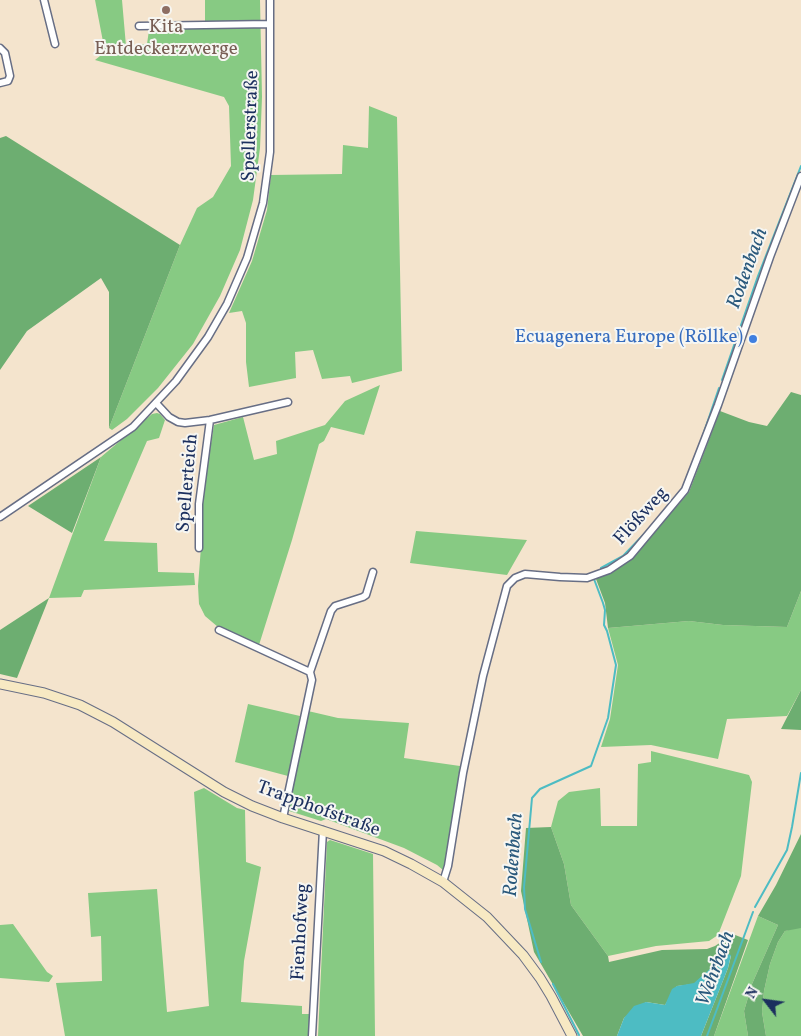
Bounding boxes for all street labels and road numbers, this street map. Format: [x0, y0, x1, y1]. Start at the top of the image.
street label: Spellerstraße [239, 70, 265, 182]
street label: Spellerteich [173, 433, 205, 533]
street label: Flößweg [610, 483, 674, 551]
street label: Trapphofstraße [253, 777, 383, 843]
street label: Fienhofweg [288, 883, 316, 981]

